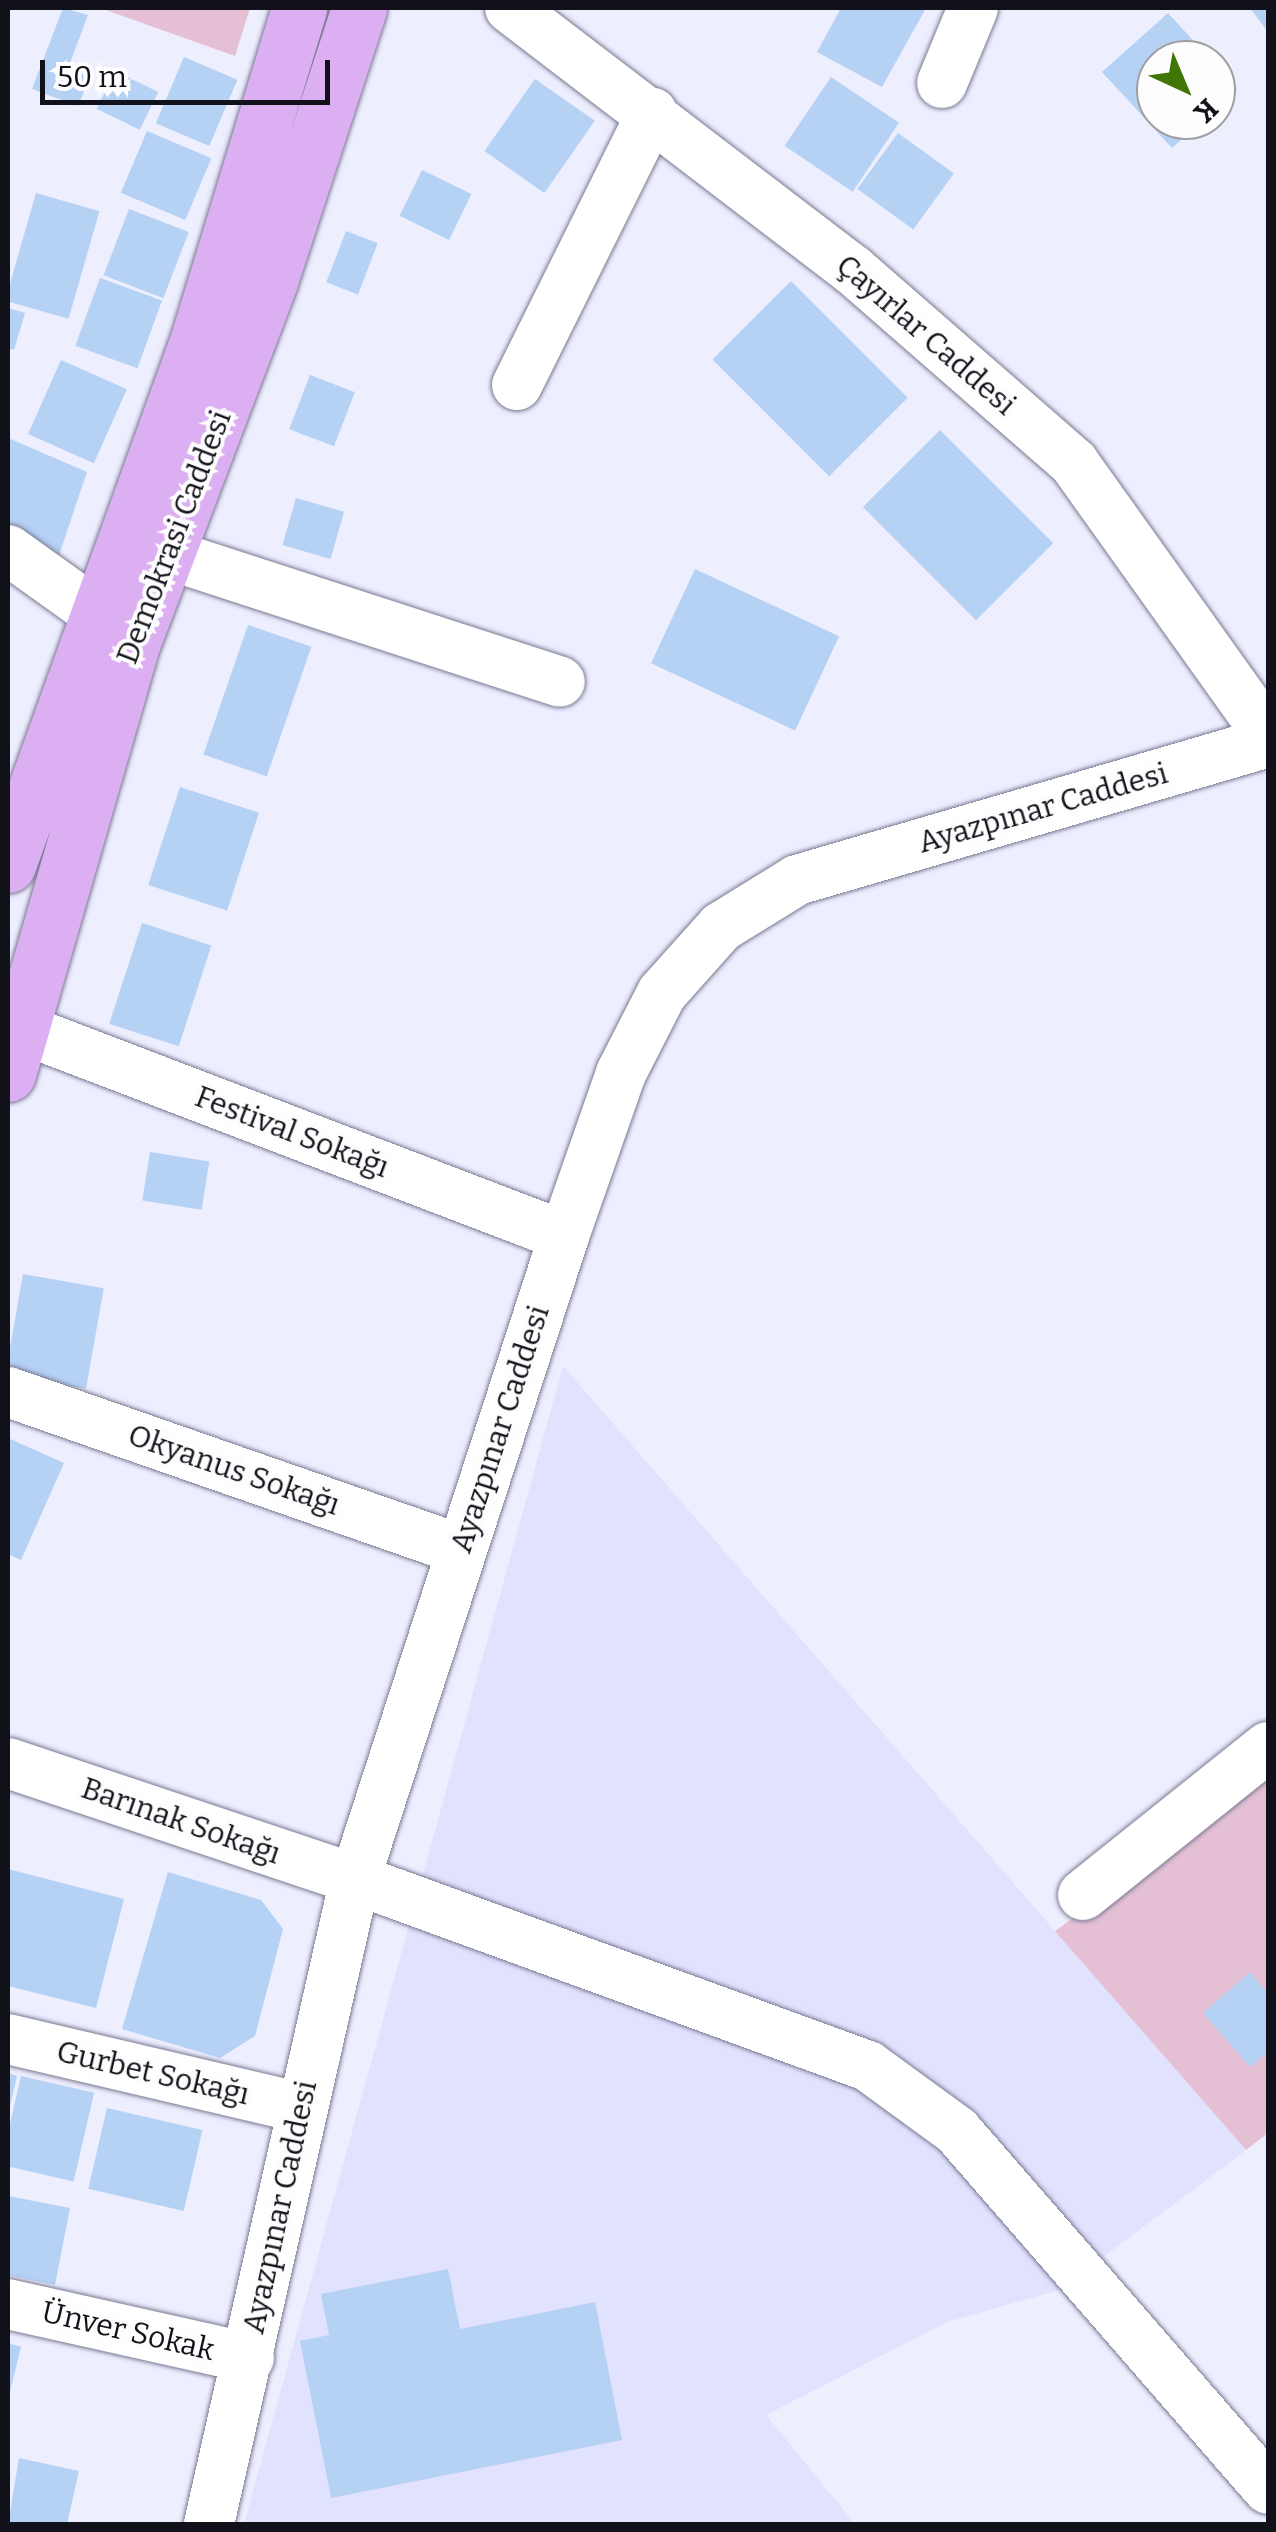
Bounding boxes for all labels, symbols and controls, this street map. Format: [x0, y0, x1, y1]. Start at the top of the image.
scale bar [45, 40, 335, 102]
north arrow [1136, 40, 1236, 140]
text: 50 m [57, 59, 127, 95]
text: K [1187, 92, 1224, 129]
street label: Çayırlar Caddesi [829, 247, 1023, 423]
street label: Demokrasi Caddesi [109, 405, 239, 669]
street label: Ayazpınar Caddesi [914, 755, 1172, 861]
street label: Festival Sokağı [190, 1079, 394, 1185]
street label: Ayazpınar Caddesi [443, 1301, 557, 1557]
street label: Okyanus Sokağı [124, 1417, 344, 1523]
street label: Barınak Sokağı [77, 1770, 285, 1872]
street label: Gurbet Sokağı [53, 2033, 253, 2113]
street label: Ayazpınar Caddesi [236, 2077, 324, 2337]
street label: Ünver Sokak [38, 2294, 218, 2368]

